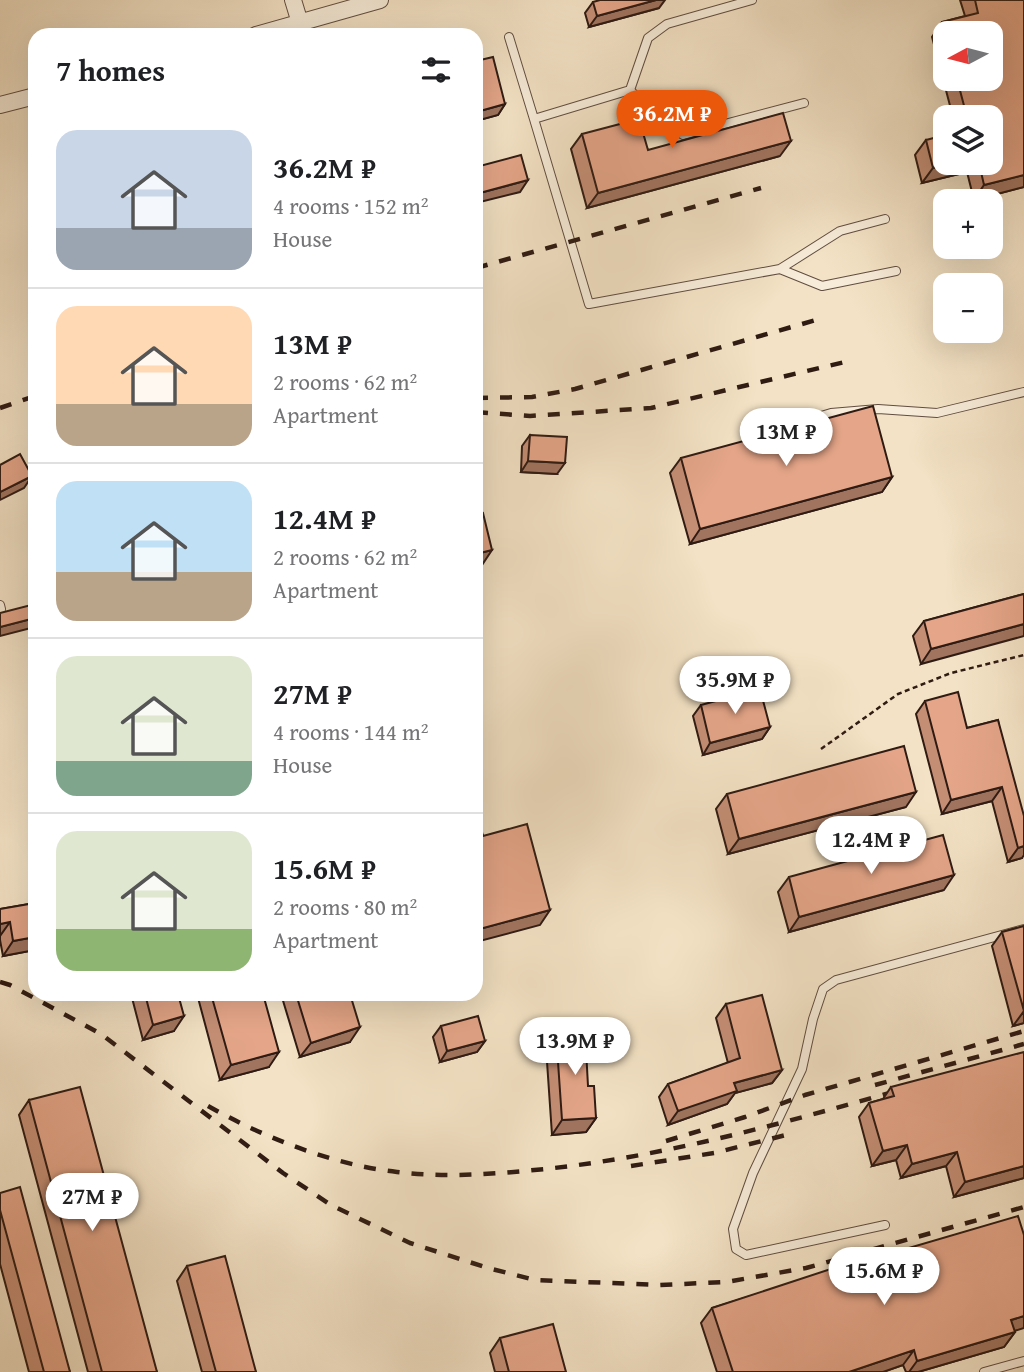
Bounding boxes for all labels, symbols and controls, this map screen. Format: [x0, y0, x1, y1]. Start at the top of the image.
north arrow [933, 21, 1003, 91]
map controls [933, 21, 1003, 343]
text: 7 homes [56, 48, 165, 92]
icon: filters [417, 51, 455, 89]
pin: 36.2M ₽ [607, 90, 737, 150]
text: 36.2M ₽ [632, 96, 712, 129]
button: layers [933, 105, 1003, 175]
text: 36.2M ₽ [273, 145, 376, 189]
icon: home [112, 158, 196, 242]
text: 4 rooms · 152 m² [273, 189, 428, 222]
button: + [933, 189, 1003, 259]
text: House [273, 222, 332, 255]
button: − [933, 273, 1003, 343]
text: 13M ₽ [273, 321, 352, 365]
icon: home [112, 334, 196, 418]
text: 2 rooms · 62 m² [273, 365, 417, 398]
text: Apartment [273, 398, 378, 431]
pin: 13M ₽ [737, 408, 835, 468]
text: 13M ₽ [756, 414, 816, 447]
text: 12.4M ₽ [273, 496, 376, 540]
icon: home [112, 509, 196, 593]
text: 2 rooms · 62 m² [273, 540, 417, 573]
text: Apartment [273, 573, 378, 606]
pin: 35.9M ₽ [670, 656, 800, 716]
text: 35.9M ₽ [695, 662, 775, 695]
text: 27M ₽ [273, 671, 352, 715]
icon: home [112, 684, 196, 768]
text: 4 rooms · 144 m² [273, 715, 428, 748]
text: House [273, 748, 332, 781]
pin: 12.4M ₽ [806, 816, 936, 876]
text: 12.4M ₽ [831, 822, 911, 855]
text: 15.6M ₽ [273, 846, 376, 890]
icon: home [112, 859, 196, 943]
text: 2 rooms · 80 m² [273, 890, 417, 923]
text: Apartment [273, 923, 378, 956]
pin: 13.9M ₽ [510, 1018, 640, 1077]
text: 13.9M ₽ [535, 1023, 615, 1056]
pin: 27M ₽ [43, 1174, 141, 1233]
text: 27M ₽ [62, 1179, 122, 1212]
pin: 15.6M ₽ [819, 1248, 949, 1307]
text: 15.6M ₽ [844, 1253, 924, 1286]

